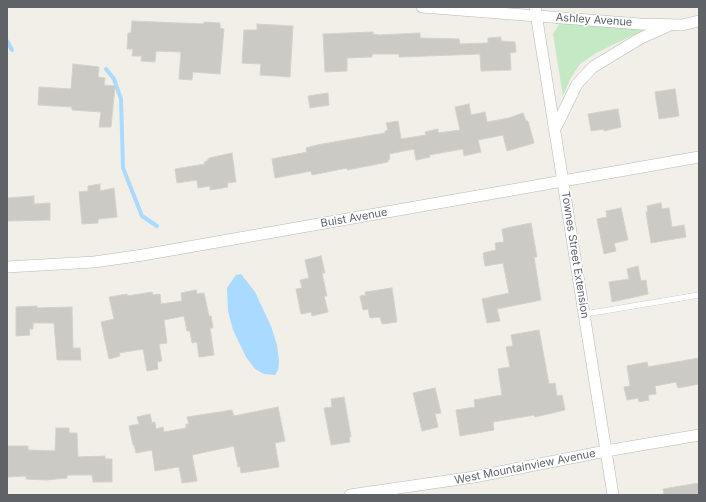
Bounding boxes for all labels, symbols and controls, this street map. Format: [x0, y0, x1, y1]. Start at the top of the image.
street label: Ashley Avenue [555, 11, 633, 29]
street label: Townes Street Extension [558, 191, 592, 319]
street label: Buist Avenue [320, 206, 388, 230]
street label: West Mountainview Avenue [453, 447, 597, 487]

